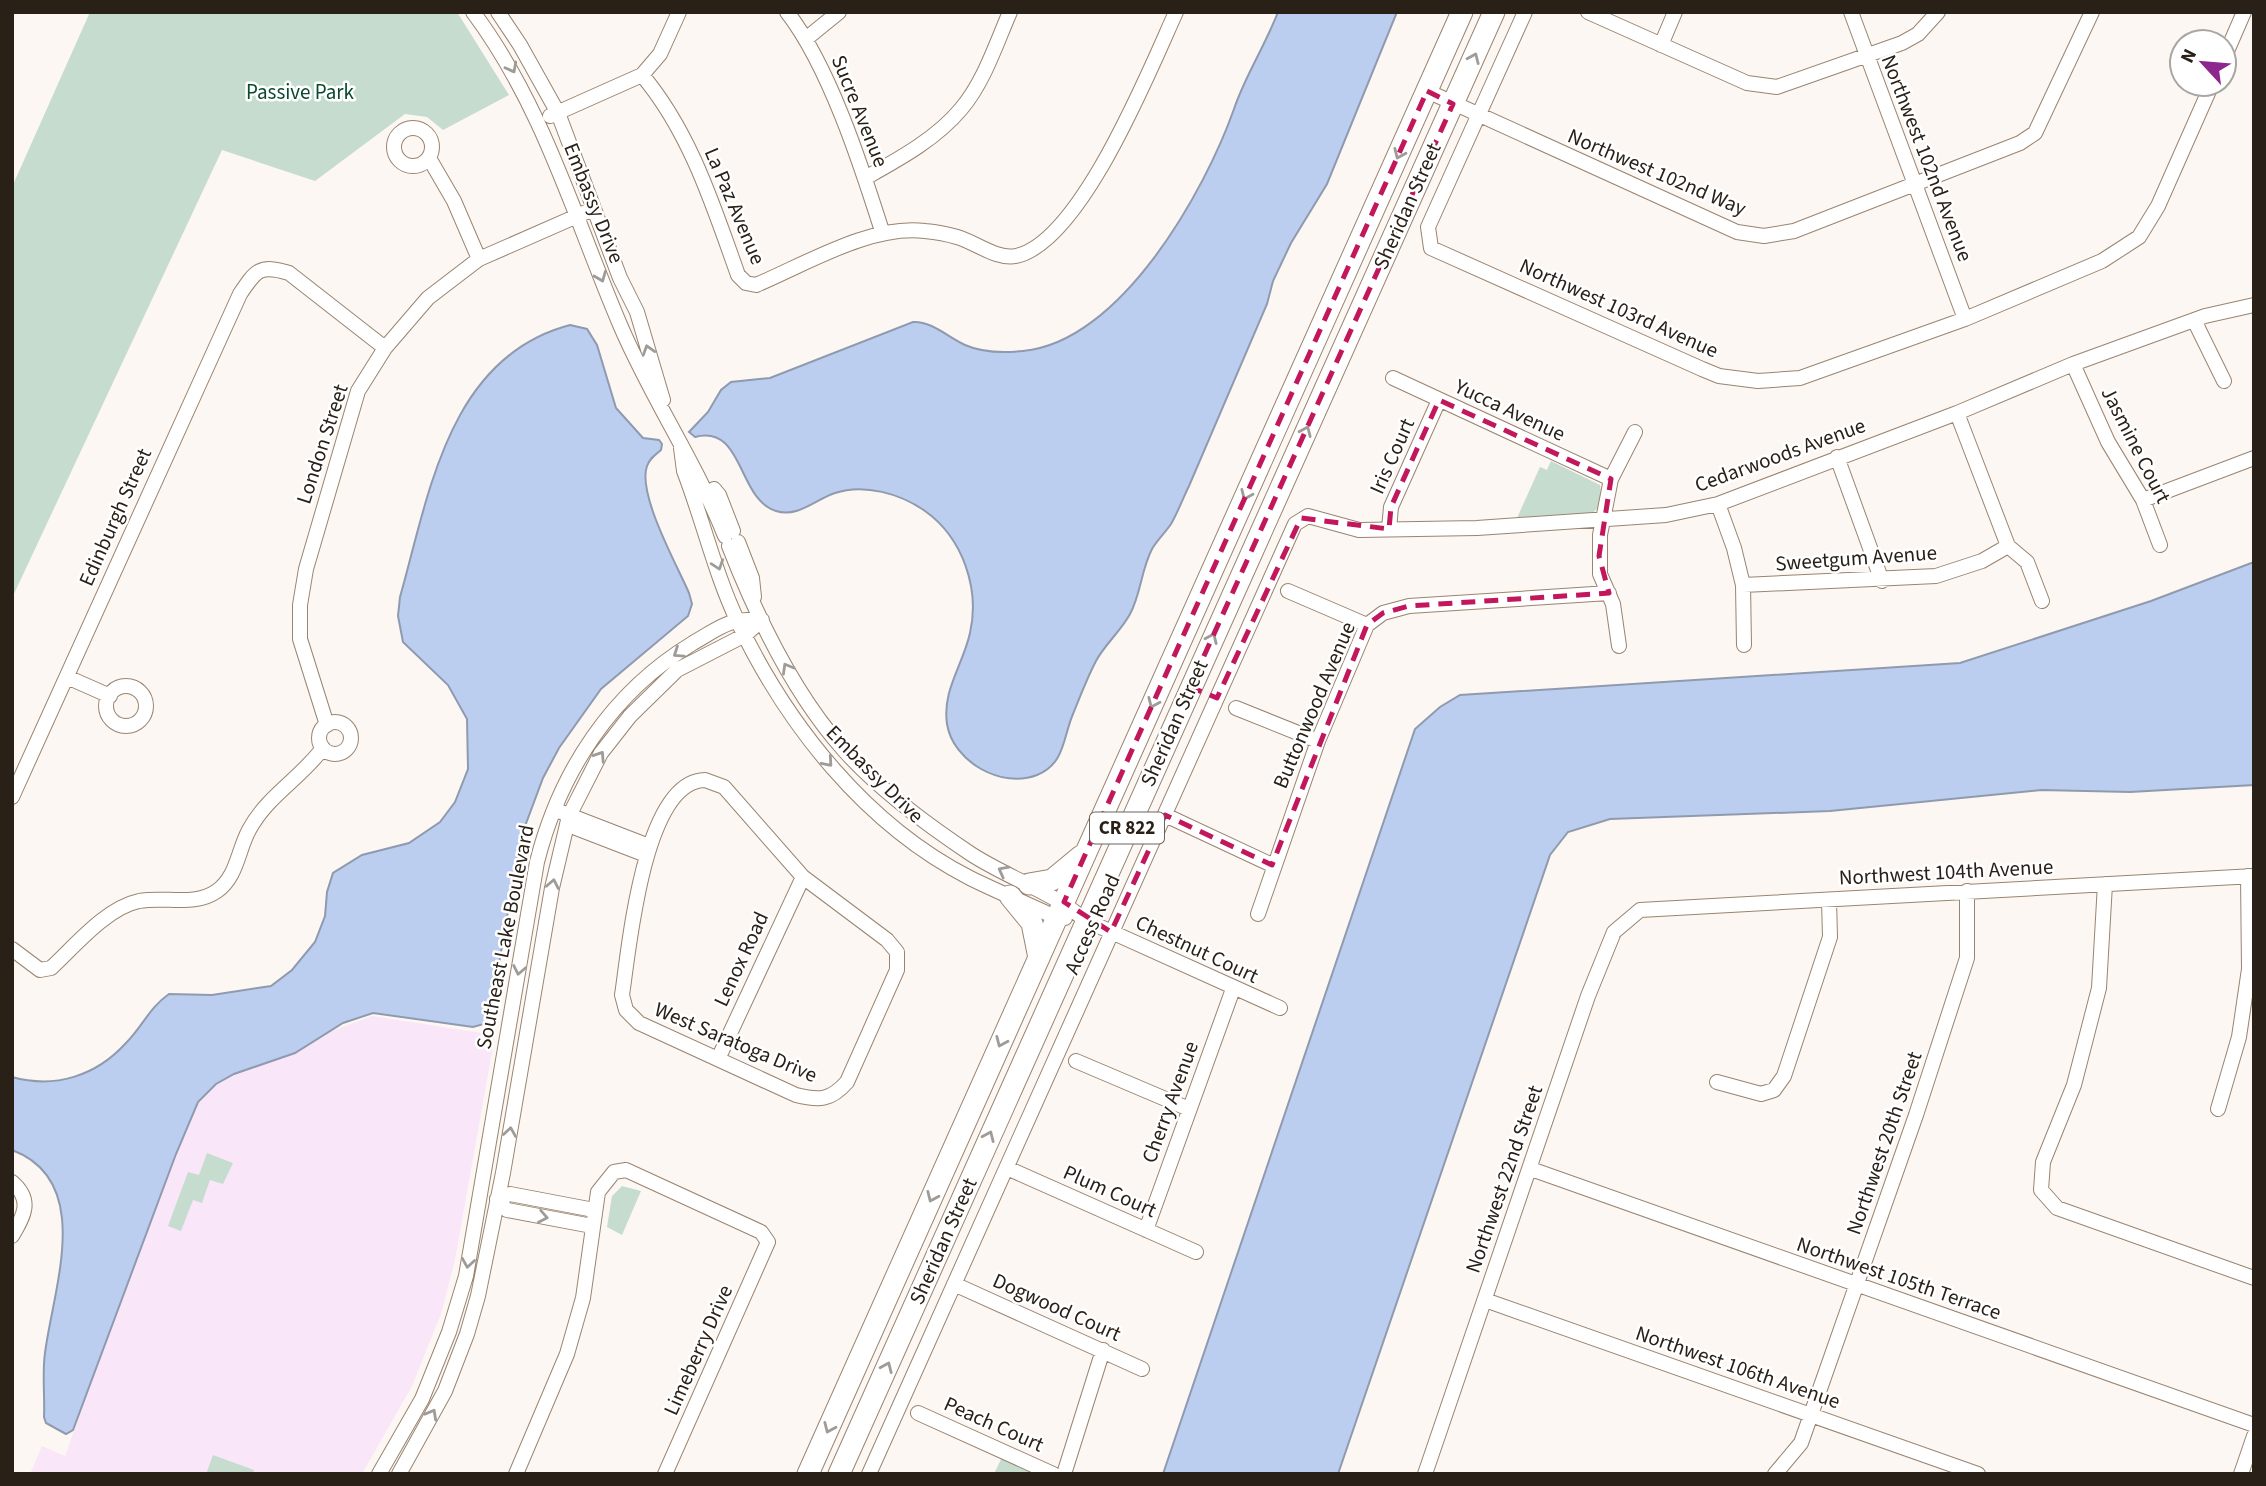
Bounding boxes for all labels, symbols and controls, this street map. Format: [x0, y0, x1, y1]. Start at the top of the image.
north arrow [2168, 28, 2238, 98]
text: N [2174, 45, 2204, 68]
street label: Sucre Avenue [824, 50, 896, 172]
street label: Northwest 102nd Avenue [1874, 50, 1980, 266]
one-way arrow [1466, 53, 1480, 65]
one-way arrow [503, 61, 517, 74]
park label: Passive Park [246, 77, 355, 107]
street label: Northwest 102nd Way [1563, 121, 1751, 223]
street label: Embassy Drive [556, 138, 632, 268]
street label: Sheridan Street [1366, 138, 1448, 274]
street label: La Paz Avenue [697, 143, 773, 269]
one-way arrow [1393, 146, 1407, 159]
street label: Northwest 103rd Avenue [1515, 251, 1723, 365]
one-way arrow [593, 270, 607, 282]
one-way arrow [642, 344, 657, 356]
street label: Yucca Avenue [1449, 371, 1570, 449]
street label: London Street [289, 380, 355, 508]
street label: Jasmine Court [2094, 381, 2178, 509]
street label: Cedarwoods Avenue [1691, 410, 1869, 500]
street label: Iris Court [1362, 413, 1422, 499]
one-way arrow [1298, 425, 1312, 438]
street label: Edinburgh Street [71, 443, 159, 591]
one-way arrow [1240, 488, 1254, 501]
street label: Sweetgum Avenue [1774, 537, 1938, 579]
one-way arrow [709, 558, 723, 570]
street label: Buttonwood Avenue [1265, 617, 1363, 793]
one-way arrow [1204, 633, 1218, 645]
one-way arrow [673, 644, 686, 657]
street label: Sheridan Street [1133, 655, 1215, 791]
one-way arrow [782, 662, 795, 675]
one-way arrow [1147, 696, 1161, 708]
street label: Embassy Drive [819, 718, 931, 830]
one-way arrow [592, 751, 605, 764]
one-way arrow [820, 754, 832, 767]
road number: CR 822 [1090, 813, 1164, 844]
street label: Southeast Lake Boulevard [469, 822, 541, 1052]
street label: Northwest 104th Avenue [1838, 851, 2054, 893]
one-way arrow [998, 866, 1010, 879]
street label: Access Road [1057, 869, 1127, 979]
one-way arrow [544, 878, 559, 890]
street label: Lenox Road [706, 907, 776, 1011]
street label: Chestnut Court [1131, 907, 1263, 991]
one-way arrow [512, 964, 527, 976]
street label: West Saratoga Drive [650, 994, 822, 1090]
one-way arrow [995, 1035, 1009, 1047]
street label: Cherry Avenue [1134, 1037, 1206, 1167]
street label: Northwest 20th Street [1839, 1047, 1929, 1239]
street label: Northwest 22nd Street [1458, 1081, 1550, 1277]
one-way arrow [502, 1127, 517, 1138]
one-way arrow [981, 1131, 995, 1144]
street label: Plum Court [1058, 1157, 1162, 1225]
street label: Sheridan Street [902, 1173, 984, 1309]
one-way arrow [926, 1190, 940, 1203]
one-way arrow [537, 1208, 549, 1223]
street label: Northwest 105th Terrace [1793, 1229, 2005, 1327]
one-way arrow [461, 1257, 476, 1269]
street label: Dogwood Court [988, 1265, 1126, 1349]
street label: Limeberry Drive [656, 1280, 740, 1420]
street label: Northwest 106th Avenue [1632, 1318, 1844, 1416]
one-way arrow [879, 1361, 893, 1374]
street label: Peach Court [939, 1389, 1049, 1459]
one-way arrow [424, 1409, 438, 1422]
one-way arrow [823, 1421, 837, 1434]

